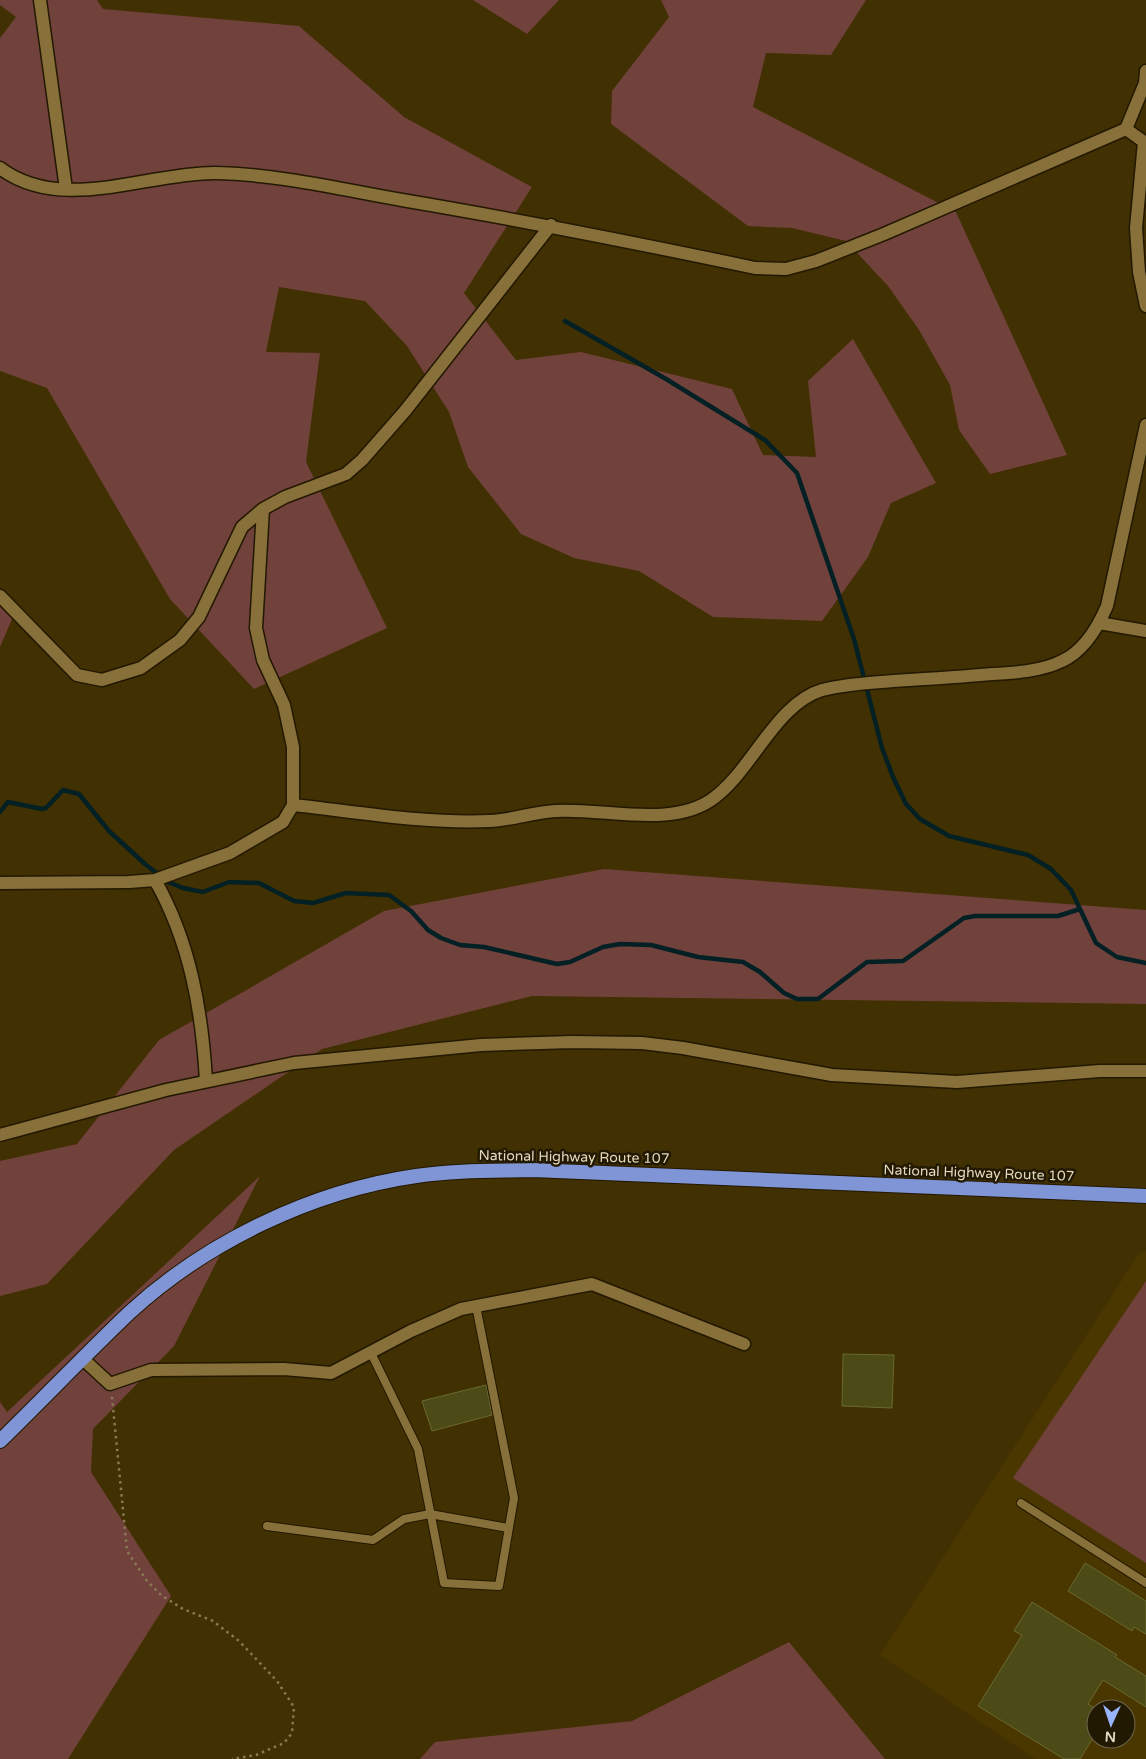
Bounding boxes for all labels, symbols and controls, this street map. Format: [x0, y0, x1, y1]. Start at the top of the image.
street label: National Highway Route 107 [478, 1147, 670, 1167]
street label: National Highway Route 107 [883, 1161, 1075, 1185]
north arrow [1086, 1699, 1136, 1749]
text: N [1104, 1728, 1116, 1745]

